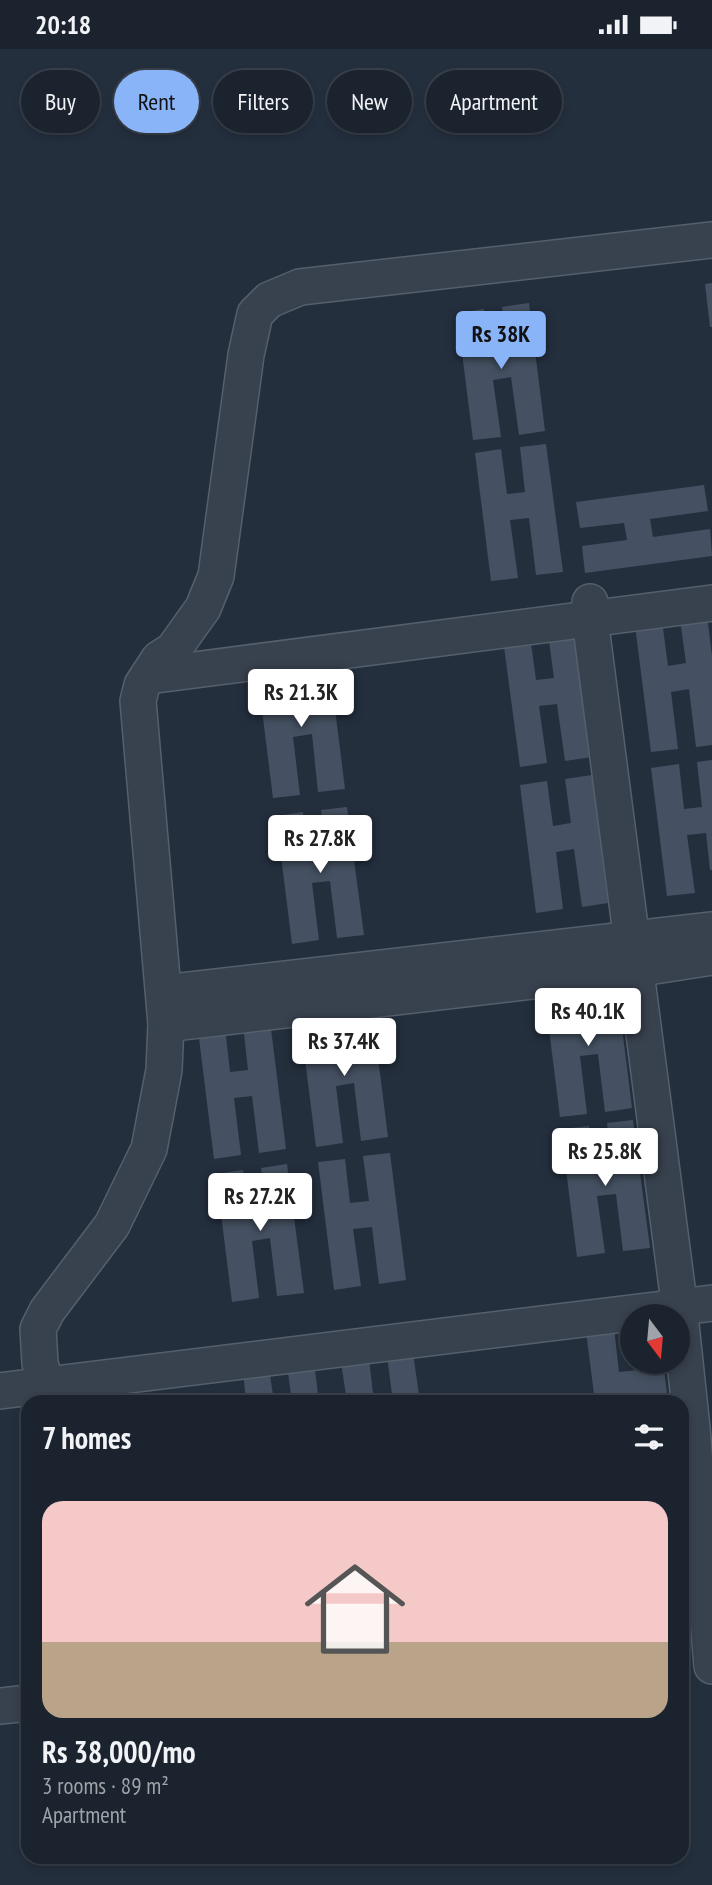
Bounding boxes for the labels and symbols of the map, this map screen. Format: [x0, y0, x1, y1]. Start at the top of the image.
pin: Rs 38K [444, 311, 558, 371]
pin: Rs 21.3K [229, 669, 373, 729]
pin: Rs 27.8K [248, 815, 392, 875]
pin: Rs 40.1K [516, 989, 660, 1048]
pin: Rs 37.4K [272, 1019, 416, 1078]
pin: Rs 25.8K [533, 1129, 677, 1188]
pin: Rs 27.2K [188, 1173, 332, 1233]
north arrow [620, 1304, 690, 1374]

